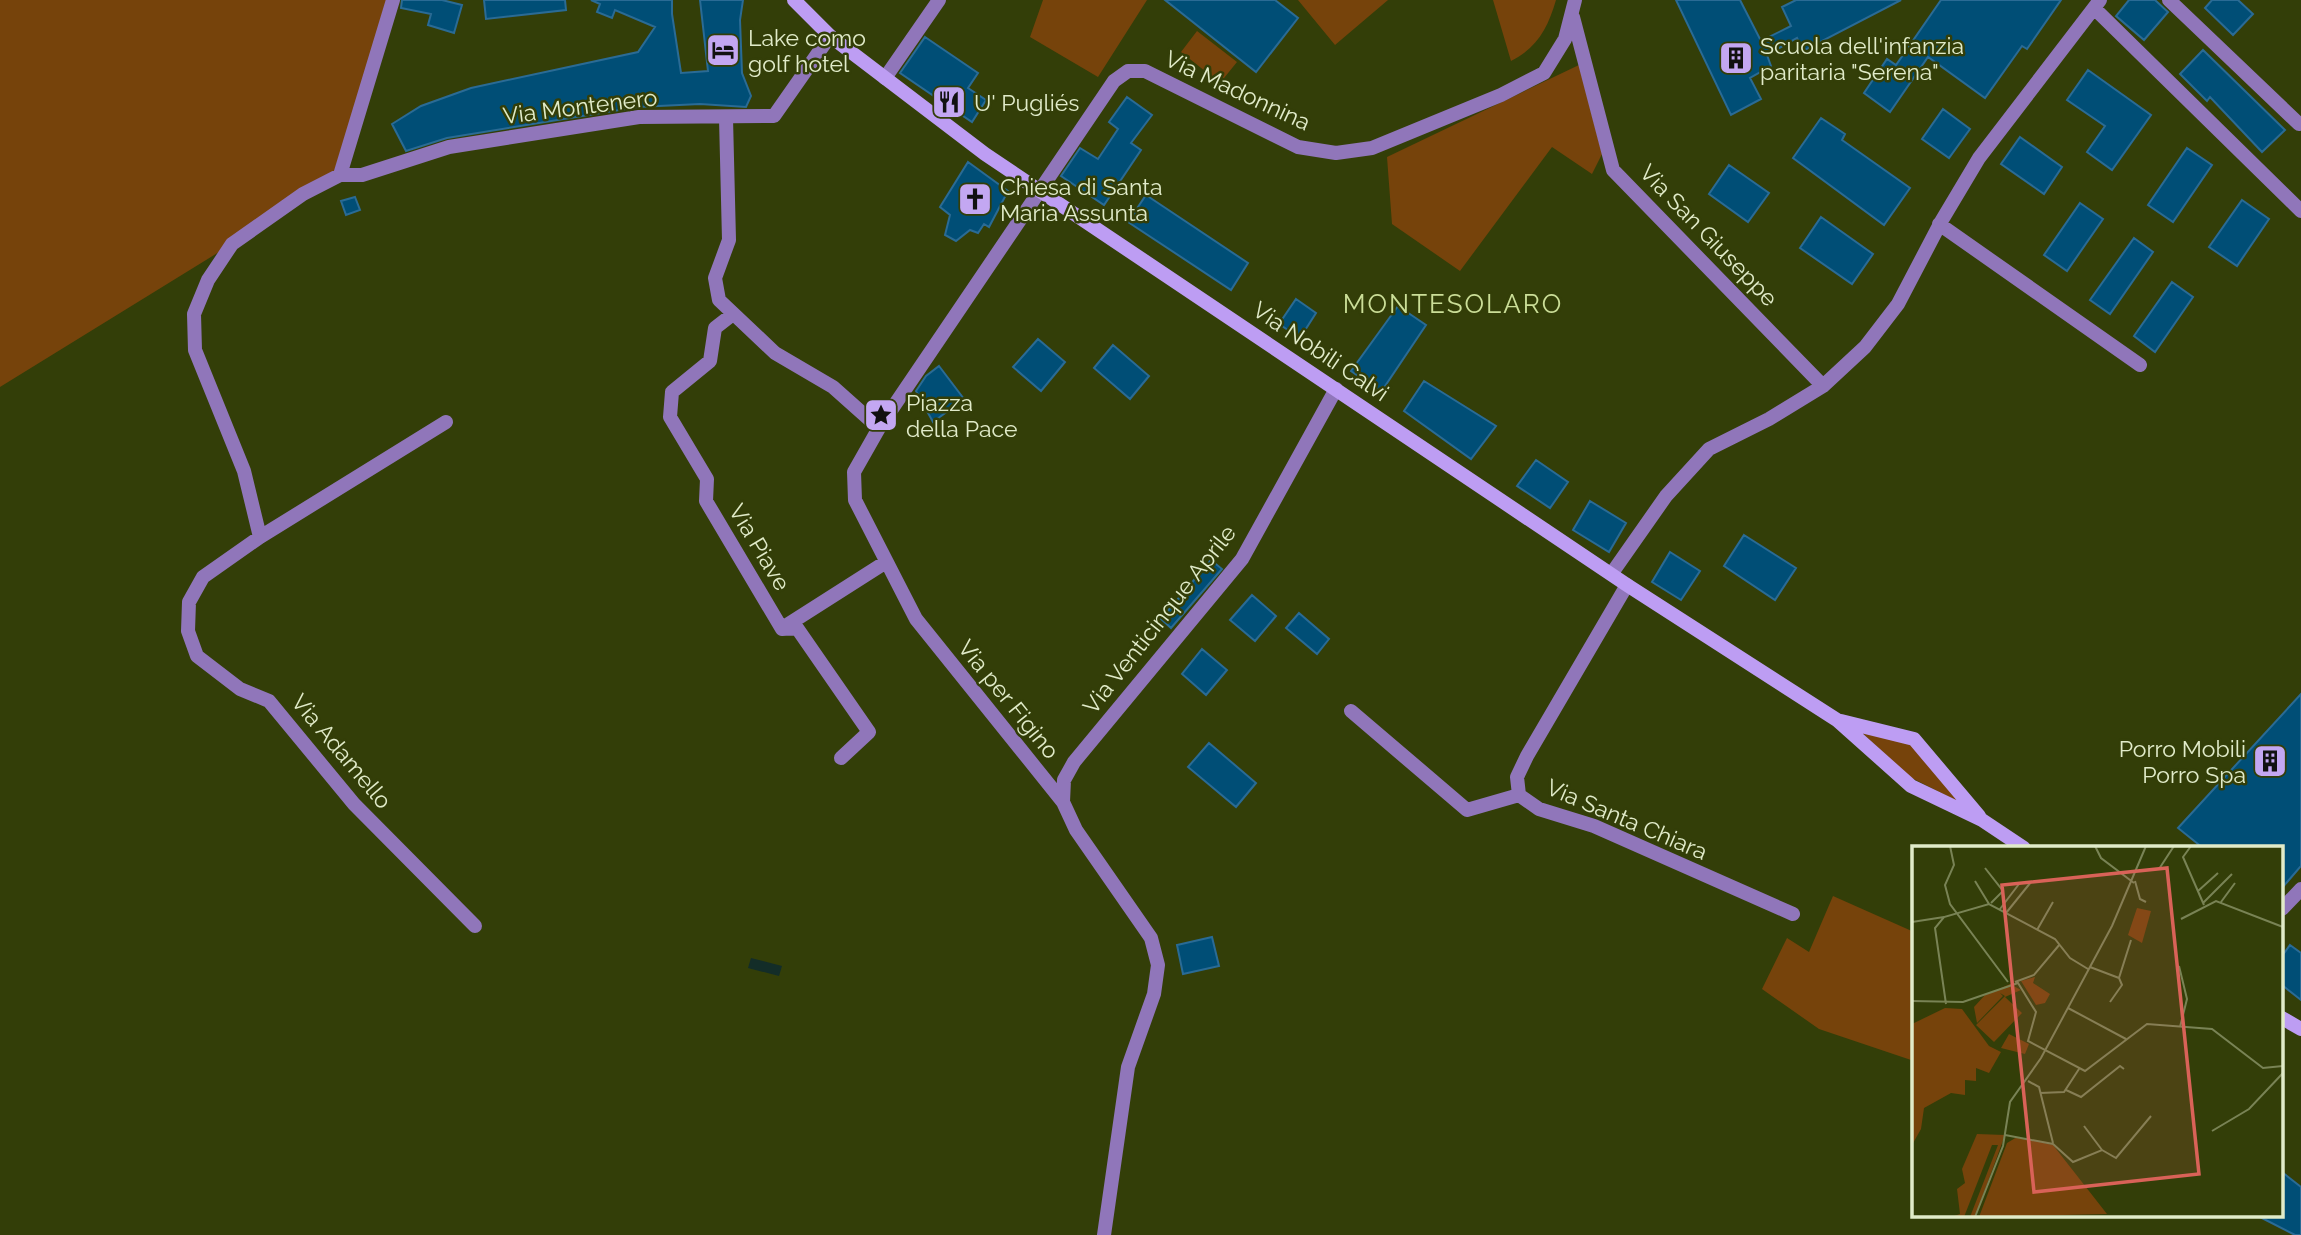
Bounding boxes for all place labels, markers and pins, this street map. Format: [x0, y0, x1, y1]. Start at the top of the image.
place label: Lake como golf hotel [748, 24, 866, 77]
hotel icon: Lake como golf hotel [704, 31, 742, 69]
place label: Scuola dell'infanzia paritaria "Serena" [1760, 32, 1964, 85]
building icon: Scuola dell'infanzia paritaria "Serena" [1717, 39, 1755, 77]
restaurant icon: U' Pugliés [930, 83, 968, 121]
place label: U' Pugliés [974, 89, 1079, 116]
place label: Chiesa di Santa Maria Assunta [1000, 173, 1162, 226]
church icon: Chiesa di Santa Maria Assunta [956, 180, 994, 218]
place label: Piazza della Pace [906, 389, 1017, 442]
place icon: Piazza della Pace [862, 396, 900, 434]
place label: Porro Mobili Porro Spa [2119, 735, 2246, 788]
building icon: Porro Mobili Porro Spa [2251, 742, 2289, 780]

